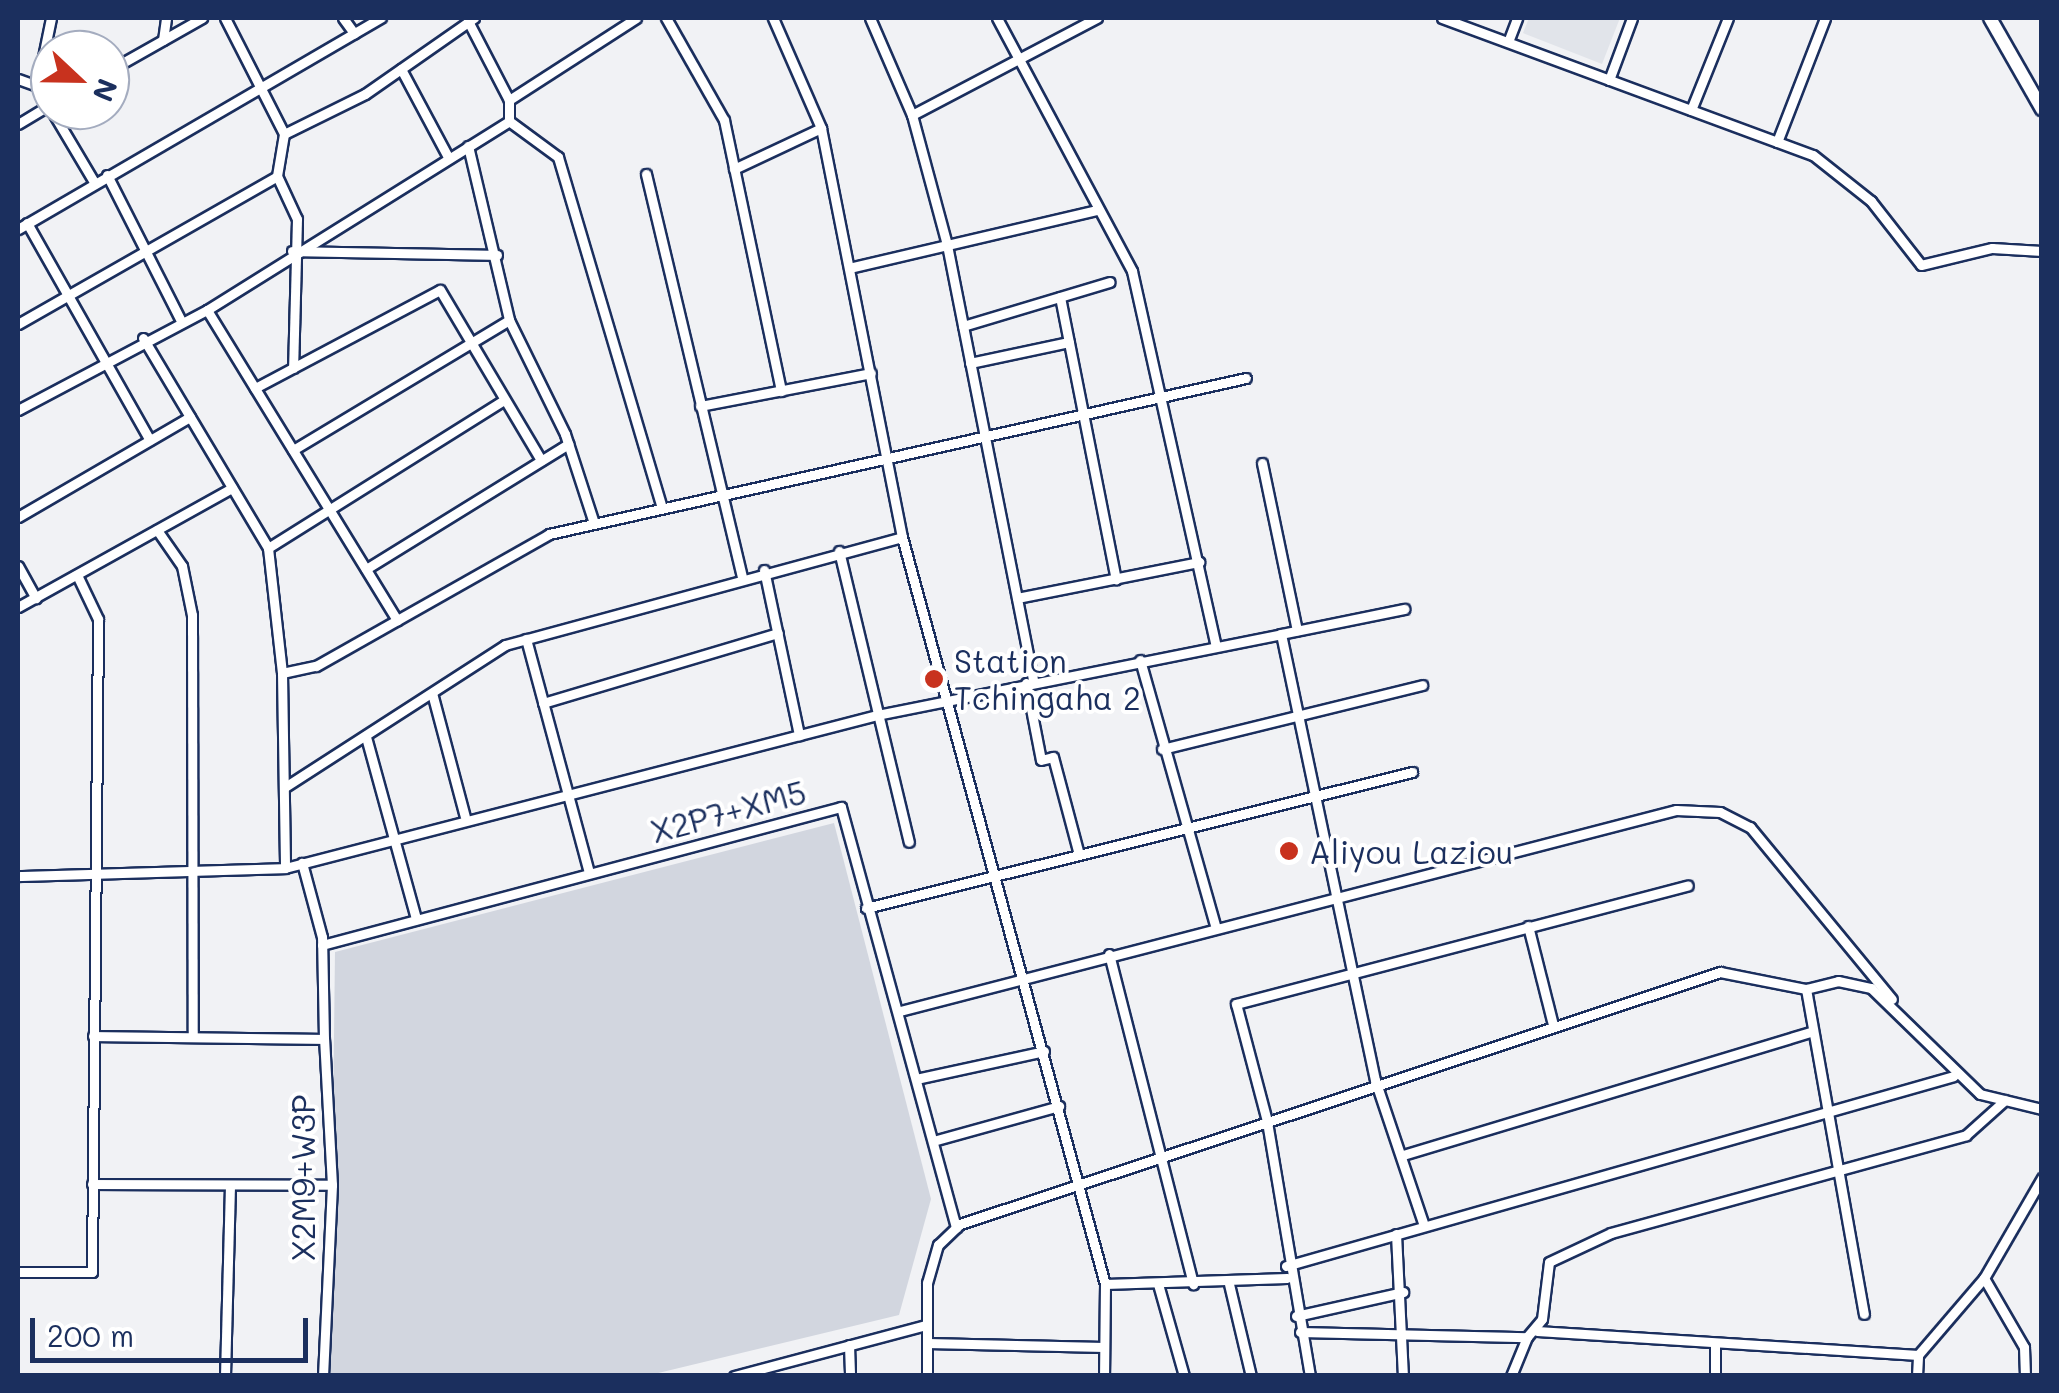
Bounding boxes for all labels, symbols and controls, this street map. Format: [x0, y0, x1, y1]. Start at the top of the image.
north arrow [30, 30, 130, 130]
text: N [85, 74, 127, 107]
place label: Station Tchingaha 2 [954, 642, 1141, 717]
marker: Station Tchingaha 2 [923, 668, 945, 690]
street label: X2P7+XM5 [646, 772, 810, 850]
place label: Aliyou Laziou [1309, 832, 1513, 870]
marker: Aliyou Laziou [1278, 840, 1300, 862]
street label: X2M9+W3P [283, 1094, 321, 1262]
scale bar [35, 1298, 312, 1360]
text: 200 m [47, 1315, 134, 1355]

